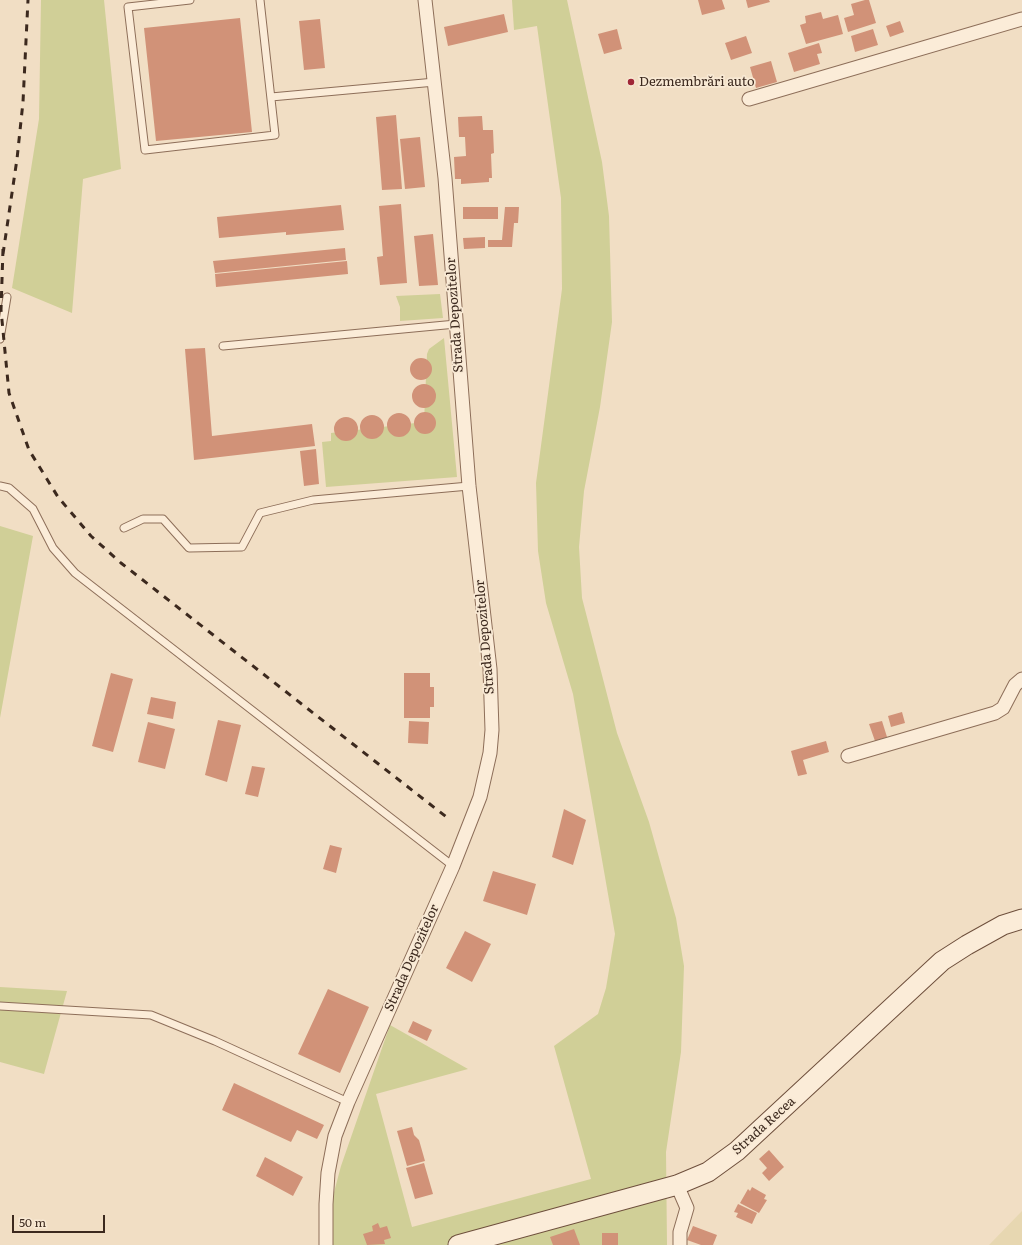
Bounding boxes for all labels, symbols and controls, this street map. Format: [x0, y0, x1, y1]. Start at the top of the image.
place label: Dezmembrări auto [639, 74, 755, 90]
marker: Dezmembrări auto [626, 77, 636, 87]
street label: Strada Depozitelor [443, 257, 467, 373]
street label: Strada Depozitelor [472, 579, 498, 695]
street label: Strada Depozitelor [381, 902, 443, 1014]
street label: Strada Recea [729, 1094, 799, 1158]
scale bar [14, 1207, 107, 1233]
text: 50 m [19, 1213, 46, 1231]

